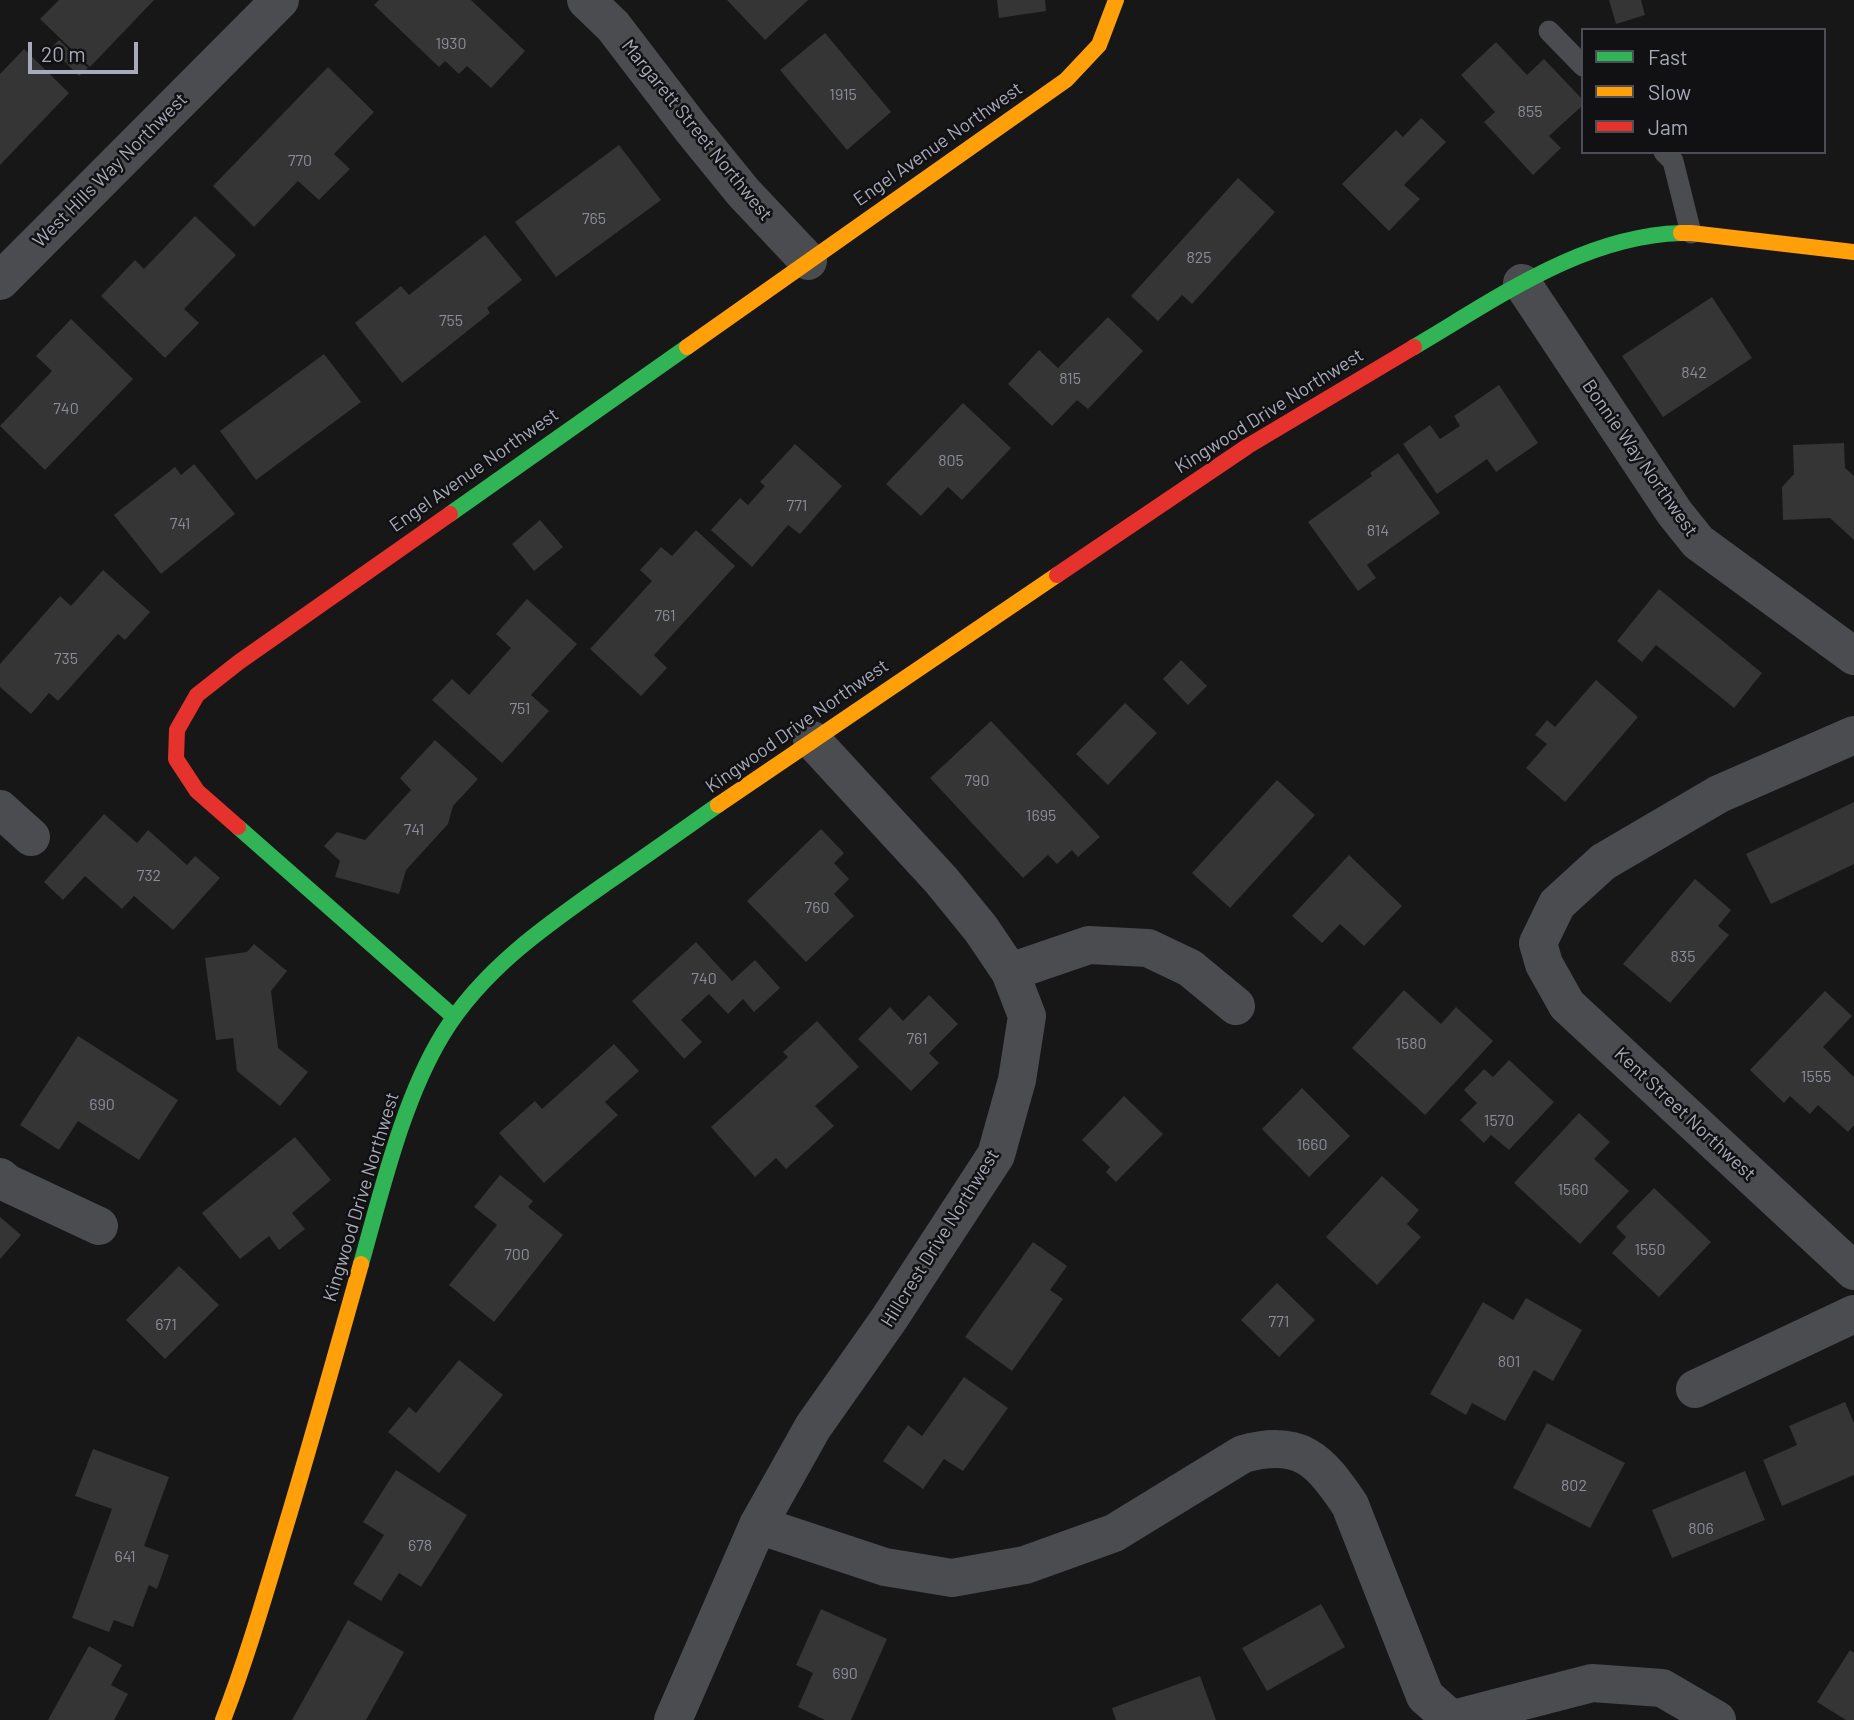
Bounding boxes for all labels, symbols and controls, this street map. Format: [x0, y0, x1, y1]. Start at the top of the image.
scale bar [32, 28, 142, 72]
legend [1581, 28, 1826, 154]
house number: 1930 [435, 34, 467, 54]
street label: Margarett Street Northwest [617, 35, 777, 225]
text: 20 m [41, 41, 86, 66]
text: Fast [1648, 44, 1688, 69]
street label: Engel Avenue Northwest [849, 77, 1027, 211]
text: Slow [1648, 79, 1691, 104]
house number: 1915 [829, 85, 857, 105]
street label: West Hills Way Northwest [28, 88, 192, 252]
house number: 855 [1518, 102, 1542, 122]
text: Jam [1648, 114, 1688, 139]
house number: 770 [288, 151, 312, 171]
house number: 765 [582, 209, 606, 229]
house number: 825 [1186, 248, 1212, 268]
house number: 755 [439, 311, 463, 331]
street label: Kingwood Drive Northwest [1171, 344, 1367, 478]
house number: 842 [1681, 363, 1707, 383]
house number: 815 [1059, 369, 1081, 389]
street label: Bonnie Way Northwest [1577, 375, 1703, 541]
house number: 740 [53, 399, 79, 419]
street label: Engel Avenue Northwest [385, 403, 563, 537]
house number: 805 [938, 451, 964, 471]
house number: 771 [787, 496, 807, 516]
house number: 741 [170, 514, 190, 534]
house number: 814 [1367, 521, 1389, 541]
house number: 761 [654, 606, 676, 626]
house number: 735 [54, 649, 78, 669]
street label: Kingwood Drive Northwest [701, 654, 893, 798]
house number: 751 [510, 699, 530, 719]
house number: 790 [965, 771, 989, 791]
house number: 1695 [1026, 806, 1056, 826]
house number: 741 [404, 820, 424, 840]
house number: 732 [137, 866, 161, 886]
house number: 760 [805, 898, 829, 918]
house number: 835 [1671, 947, 1695, 967]
house number: 740 [691, 969, 717, 989]
house number: 761 [906, 1029, 928, 1049]
house number: 1580 [1395, 1034, 1427, 1054]
street label: Kent Street Northwest [1610, 1043, 1760, 1185]
house number: 1555 [1801, 1067, 1831, 1087]
street label: Kingwood Drive Northwest [318, 1089, 404, 1305]
house number: 690 [89, 1095, 115, 1115]
house number: 1570 [1484, 1111, 1514, 1131]
house number: 1660 [1296, 1135, 1328, 1155]
street label: Hillcrest Drive Northwest [876, 1145, 1004, 1331]
house number: 1560 [1557, 1180, 1589, 1200]
house number: 1550 [1634, 1240, 1666, 1260]
house number: 700 [504, 1245, 530, 1265]
house number: 771 [1269, 1312, 1289, 1332]
house number: 671 [155, 1315, 177, 1335]
house number: 801 [1498, 1352, 1520, 1372]
house number: 802 [1561, 1476, 1587, 1496]
house number: 806 [1688, 1519, 1714, 1539]
house number: 678 [408, 1536, 432, 1556]
house number: 641 [114, 1547, 136, 1567]
house number: 690 [832, 1664, 858, 1684]

